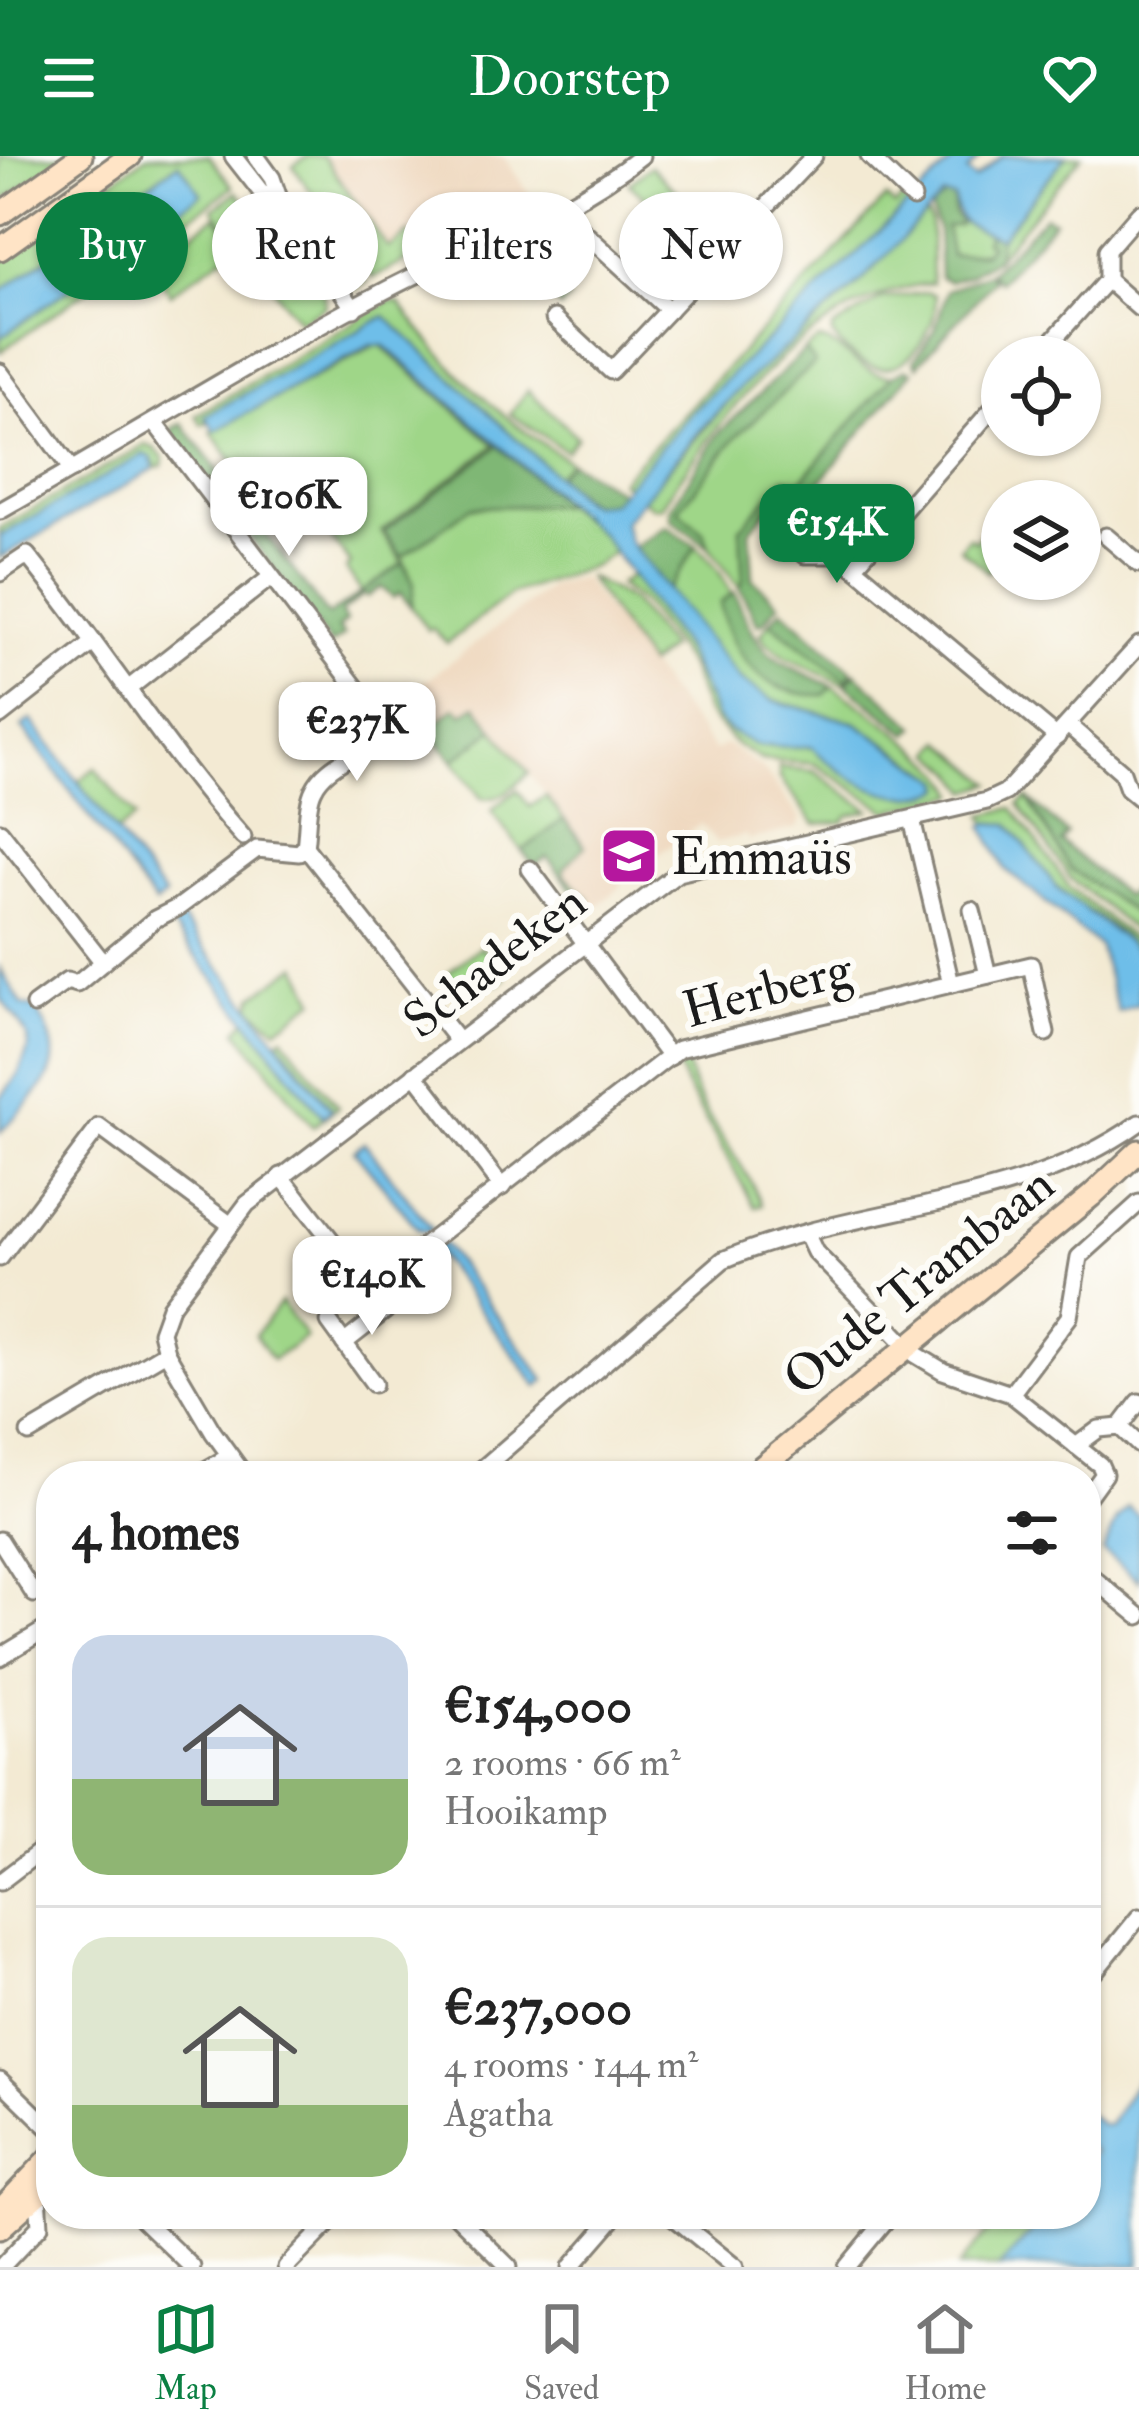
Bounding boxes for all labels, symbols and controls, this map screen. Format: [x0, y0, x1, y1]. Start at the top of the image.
text: Doorstep [469, 44, 670, 112]
icon: menu [36, 45, 102, 111]
icon: heart [1037, 45, 1103, 111]
chip: Buy [36, 192, 188, 300]
chip: Rent [212, 192, 378, 300]
chip: Filters [402, 192, 595, 300]
chip: New [619, 192, 783, 300]
map controls [981, 336, 1101, 600]
button: locate [981, 336, 1101, 456]
pin: €106K [205, 457, 373, 559]
text: €106K [237, 471, 341, 520]
button: layers [981, 480, 1101, 600]
pin: €154K [753, 484, 921, 586]
text: €154K [786, 498, 888, 547]
pin: €237K [273, 682, 441, 784]
text: €237K [306, 696, 408, 745]
school or university icon: Emmaüs [598, 825, 660, 887]
place label: Emmaüs [671, 826, 852, 890]
street label: Schadeken [391, 870, 599, 1053]
street label: Herberg [676, 937, 860, 1043]
street label: Oude Trambaan [771, 1153, 1068, 1410]
pin: €140K [288, 1236, 456, 1338]
text: €140K [319, 1250, 425, 1299]
icon: filters [999, 1500, 1065, 1566]
text: 4 homes [72, 1501, 240, 1565]
text: €154,000 [444, 1674, 632, 1738]
icon: home [168, 1683, 312, 1827]
text: 2 rooms · 66 m² [444, 1738, 680, 1787]
text: Hooikamp [444, 1787, 607, 1836]
text: €237,000 [444, 1976, 632, 2040]
icon: home [168, 1985, 312, 2129]
text: 4 rooms · 144 m² [444, 2040, 698, 2089]
text: Agatha [444, 2089, 553, 2138]
tab: Map [153, 2296, 219, 2409]
tab: Saved [524, 2296, 599, 2409]
tab: Home [905, 2296, 986, 2409]

